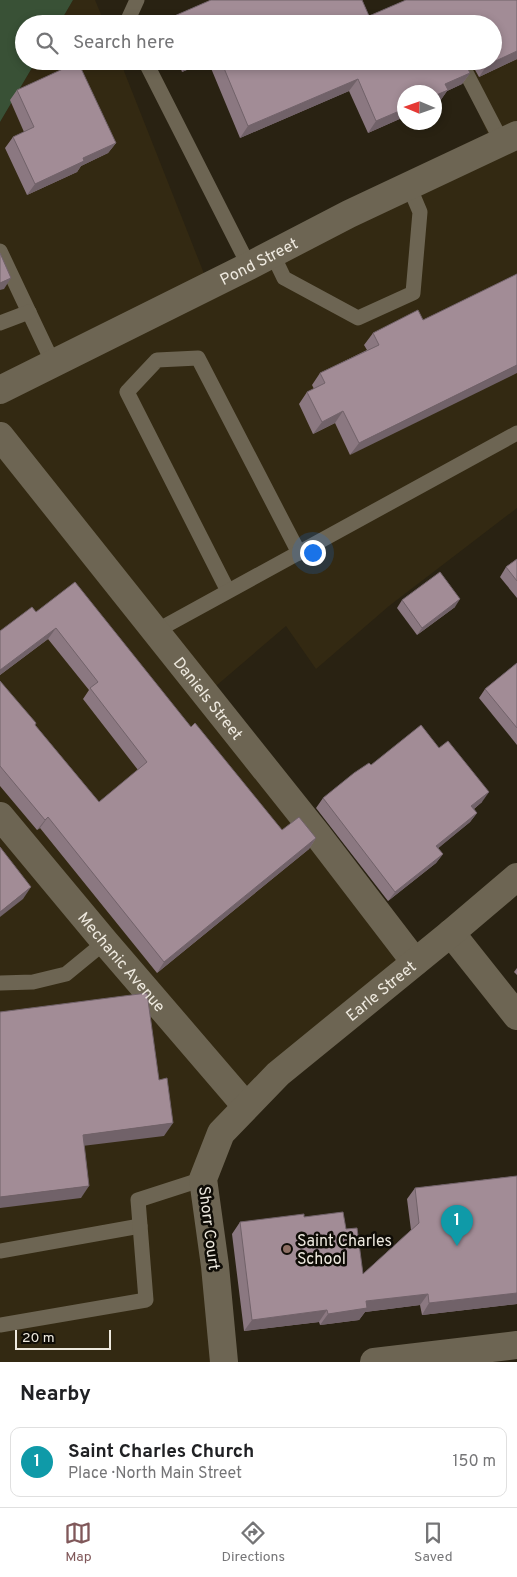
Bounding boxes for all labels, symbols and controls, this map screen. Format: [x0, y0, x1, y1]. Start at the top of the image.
search box [15, 15, 502, 70]
icon: search [33, 29, 61, 57]
text: Search here [73, 31, 175, 55]
north arrow [397, 85, 442, 130]
street label: Pond Street [217, 234, 302, 291]
your location [300, 540, 326, 566]
street label: Daniels Street [168, 654, 246, 745]
street label: Mechanic Avenue [72, 909, 169, 1017]
street label: Earle Street [343, 957, 421, 1027]
street label: Shorr Court [193, 1185, 223, 1272]
pin: 1 [441, 1205, 473, 1246]
place label: Saint Charles School [297, 1232, 392, 1270]
marker: Saint Charles School [281, 1243, 293, 1255]
scale bar [15, 1327, 111, 1350]
text: 20 m [22, 1330, 55, 1347]
text: Nearby [20, 1381, 91, 1408]
text: Saint Charles Church [68, 1440, 254, 1464]
text: 1 [34, 1452, 40, 1472]
text: 150 m [453, 1452, 496, 1472]
text: Place · North Main Street [68, 1464, 242, 1484]
tab: Map [64, 1519, 92, 1566]
tab: Directions [221, 1519, 285, 1566]
tab: Saved [414, 1519, 453, 1566]

